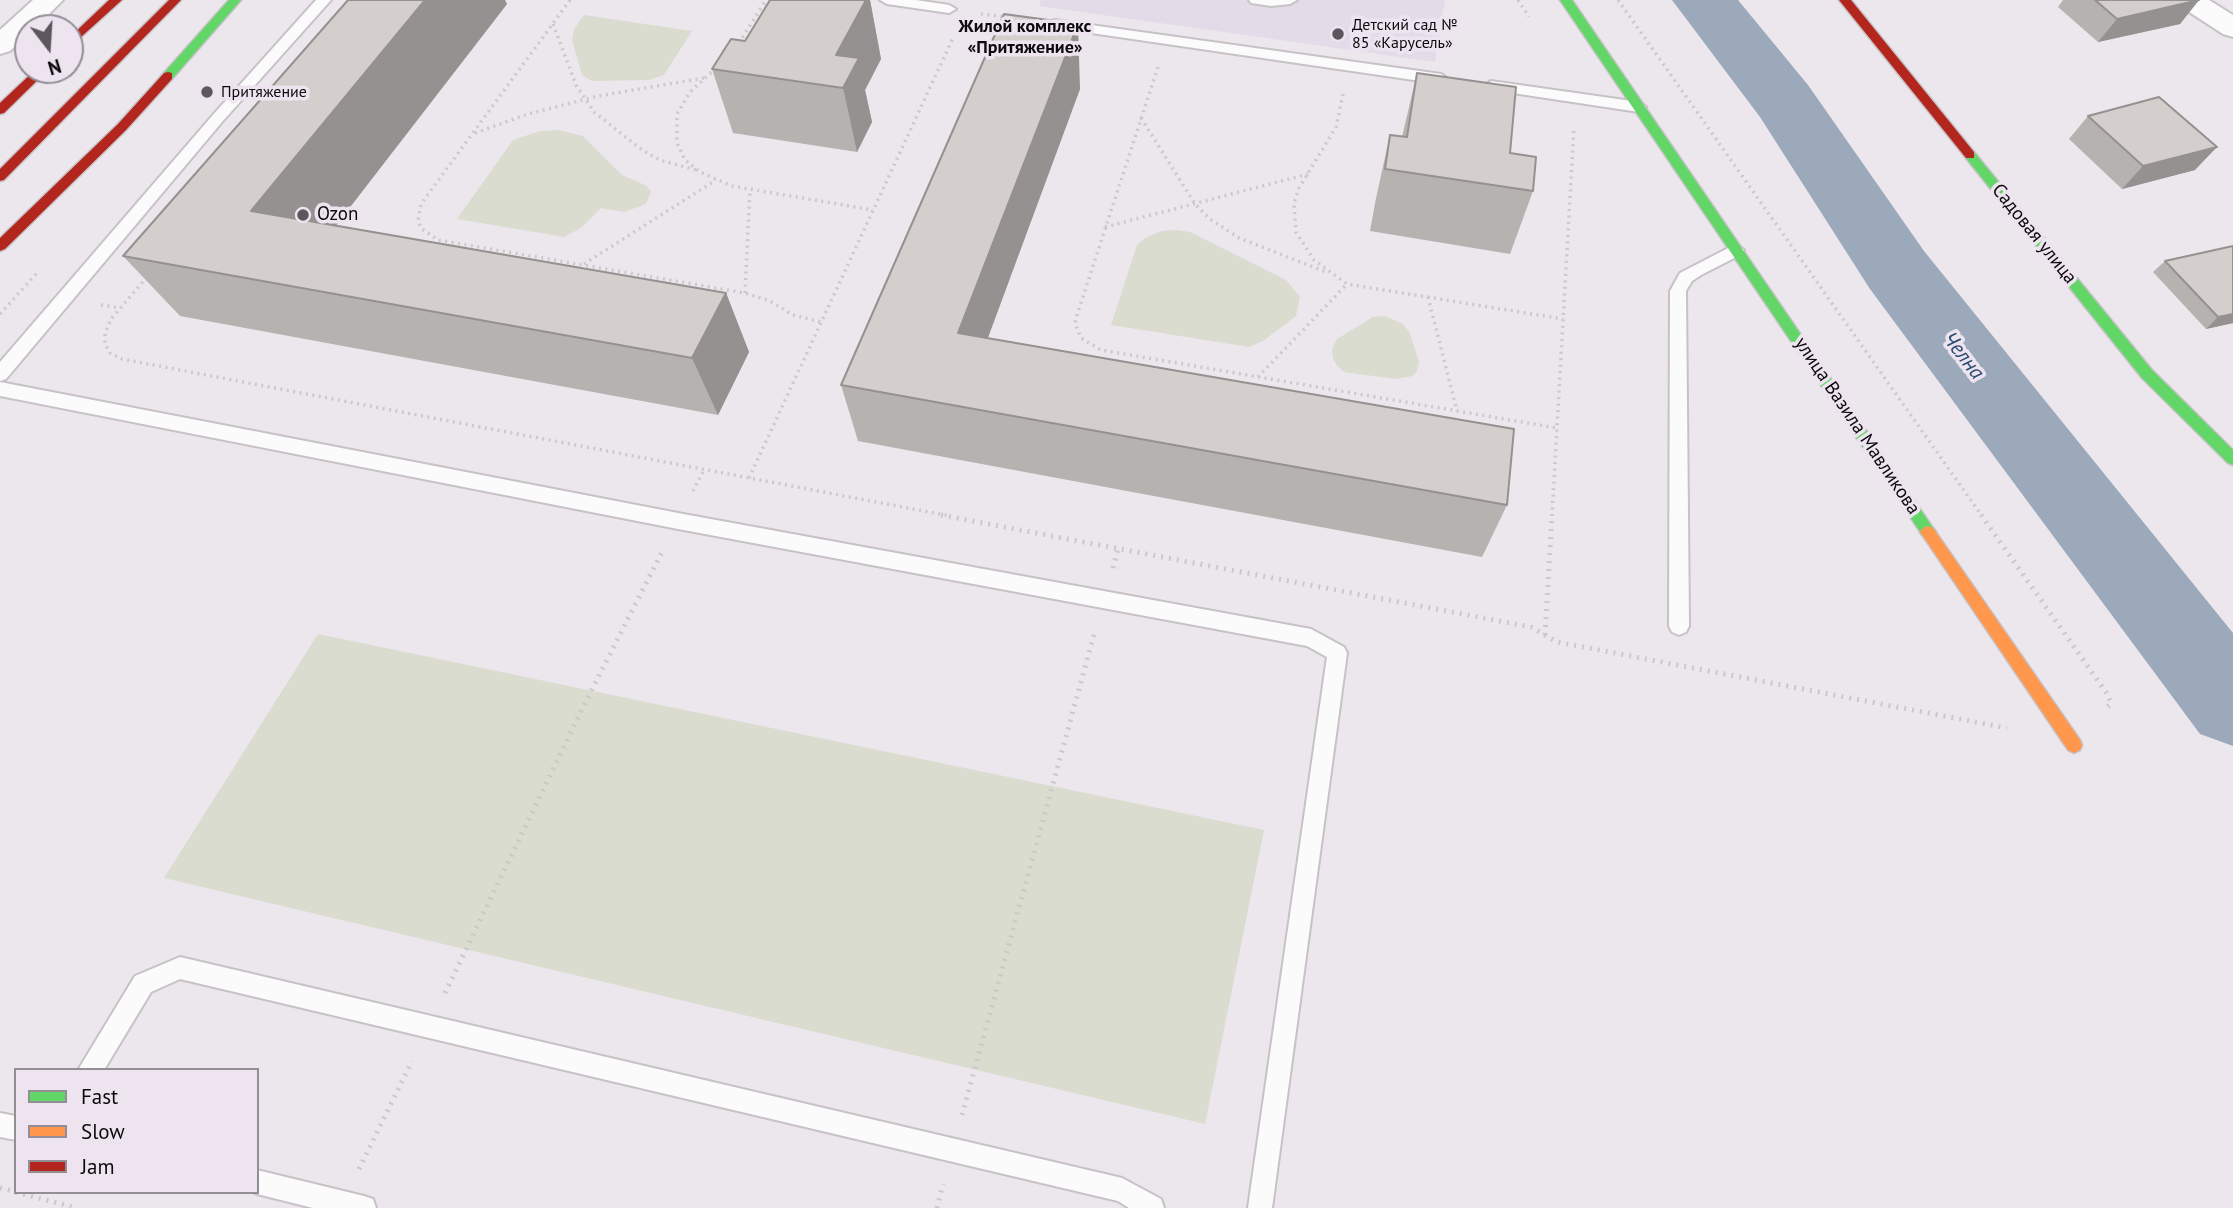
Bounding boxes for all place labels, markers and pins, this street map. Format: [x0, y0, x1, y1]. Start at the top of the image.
place label: Детский сад № 85 «Карусель» [1352, 15, 1458, 53]
marker: Детский сад № 85 «Карусель» [1330, 26, 1346, 42]
place label: Притяжение [221, 82, 307, 102]
marker: Притяжение [199, 84, 215, 100]
place label: Ozon [317, 204, 358, 226]
marker: Ozon [295, 207, 311, 223]

